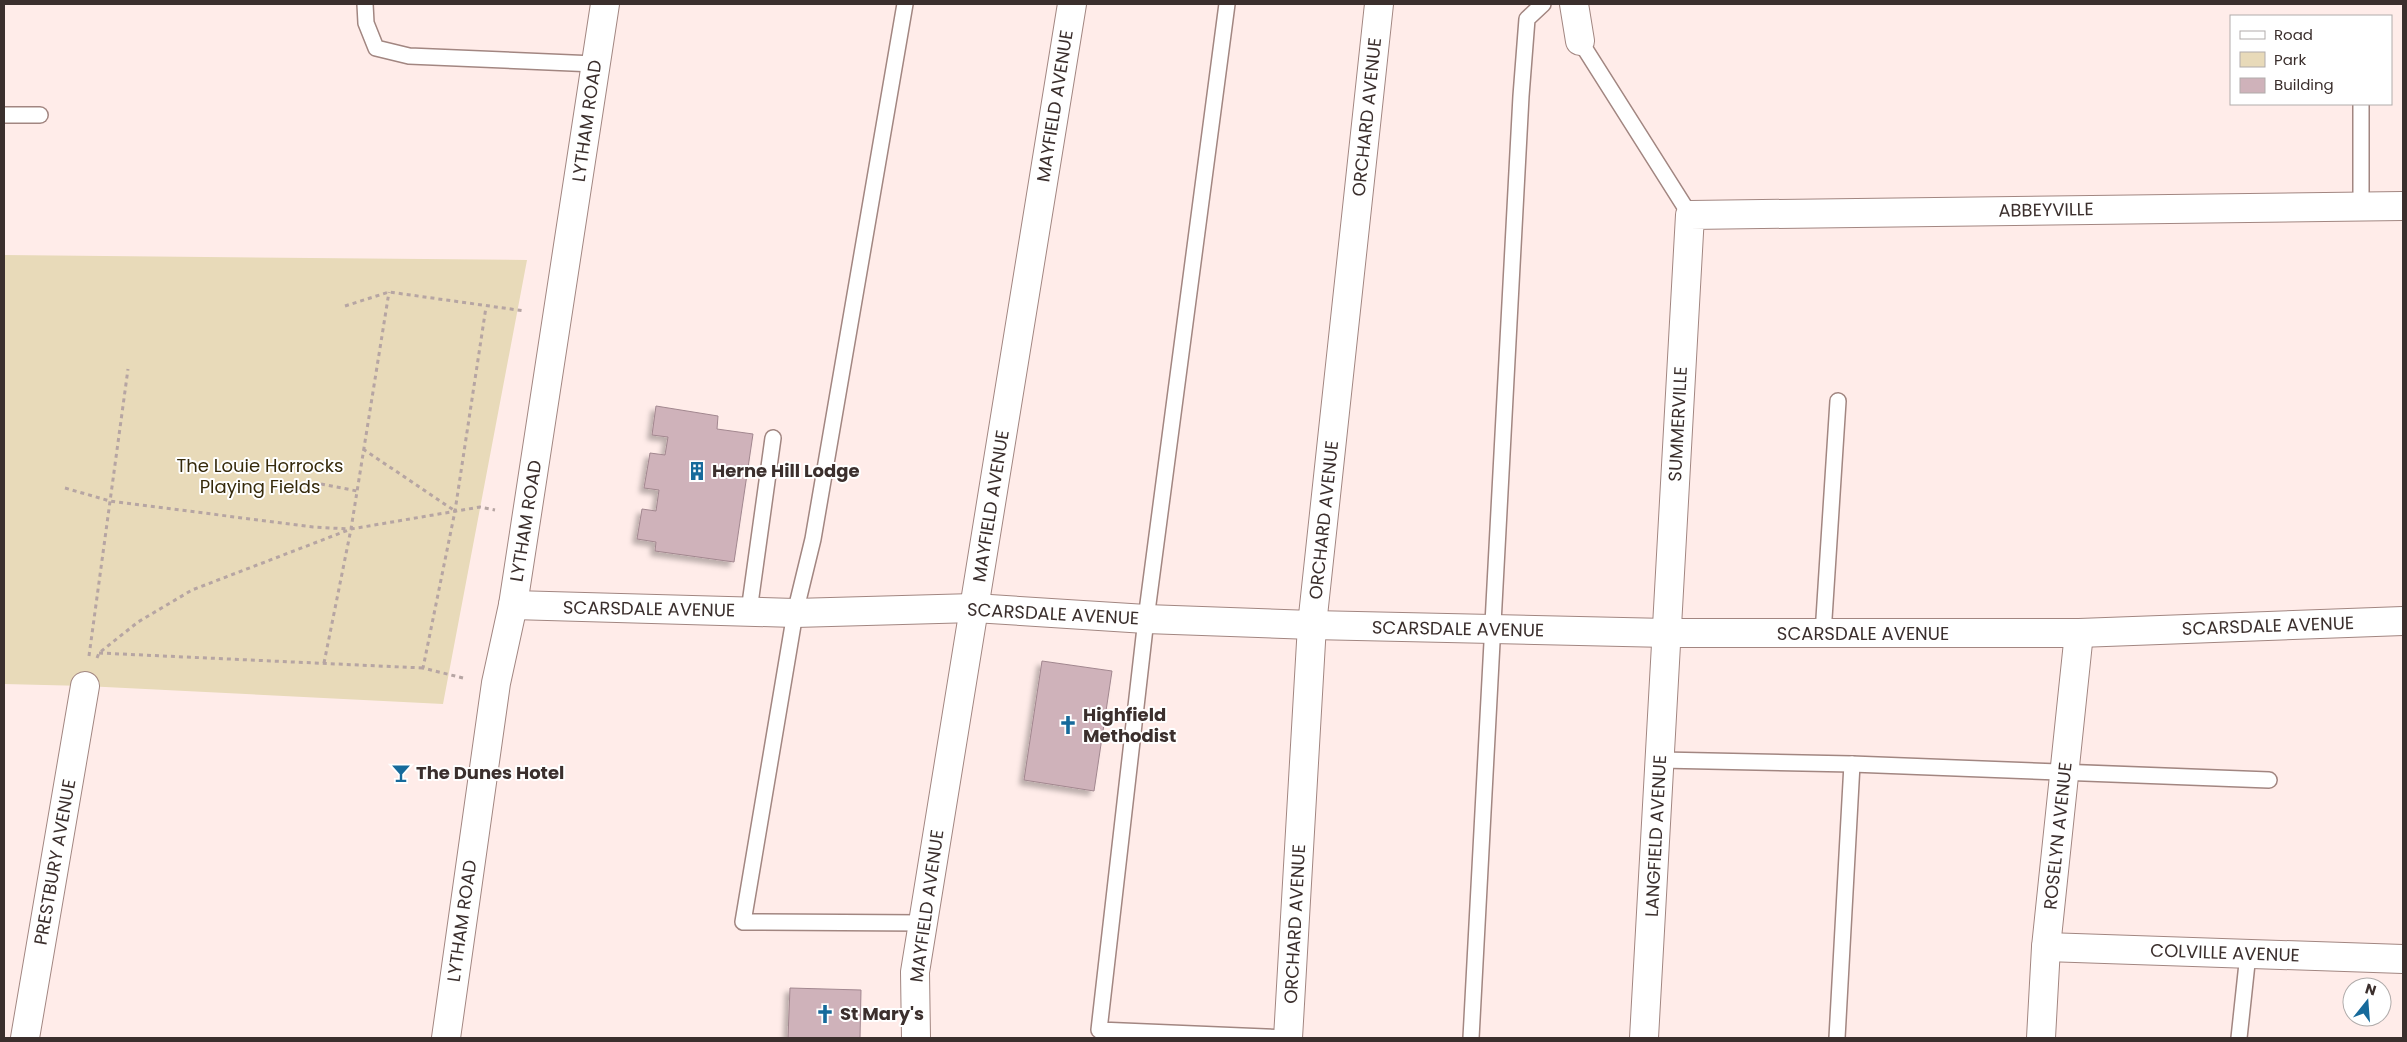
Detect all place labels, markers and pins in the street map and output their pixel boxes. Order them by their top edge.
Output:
place label: Herne Hill Lodge [712,458,859,483]
building icon: Herne Hill Lodge [686,460,708,482]
place label: Highfield Methodist [1083,702,1176,748]
church icon: Highfield Methodist [1057,714,1079,736]
place label: The Dunes Hotel [416,760,564,785]
bar icon: The Dunes Hotel [390,762,412,784]
place label: St Mary's [840,1001,924,1026]
church icon: St Mary's [814,1003,836,1025]

